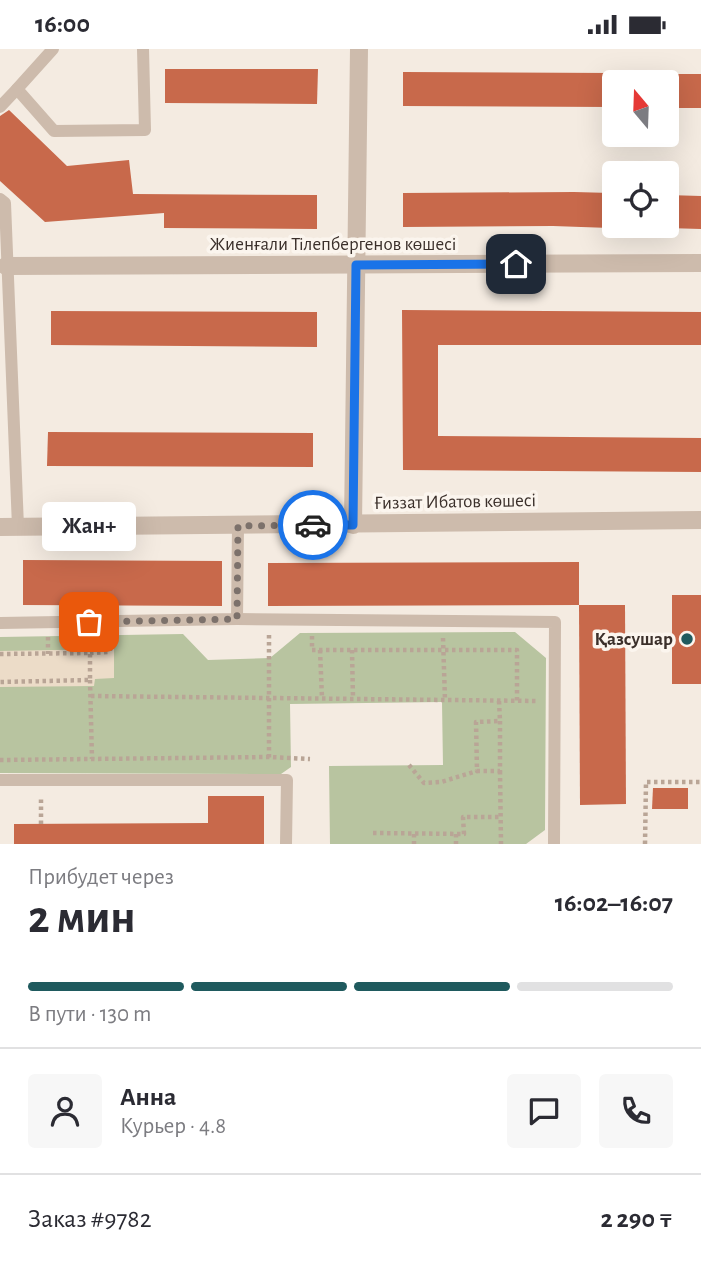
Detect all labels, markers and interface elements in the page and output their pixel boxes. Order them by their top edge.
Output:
text: 16:00 [35,11,90,37]
north arrow [602,70,679,147]
map controls [602,70,679,238]
button: locate [602,161,679,238]
pin [486,234,546,294]
street label: Жиенғали Тілепбергенов көшесі [210,235,456,254]
icon: home [497,245,535,283]
courier [278,490,348,560]
street label: Ғиззат Ибатов көшесі [374,491,536,513]
callout: Жан+ [42,503,136,552]
icon: car [294,506,332,544]
text: Жан+ [62,515,116,538]
pin [59,592,119,652]
icon: bag [70,603,108,641]
place label: Қазсушар [594,630,673,649]
marker: Қазсушар [679,631,695,647]
text: Прибудет через [28,866,174,889]
text: 16:02–16:07 [555,890,673,916]
text: 2 мин [28,895,136,941]
text: В пути · 130 m [28,1003,151,1026]
button: person [28,1074,102,1148]
button: chat [507,1074,581,1148]
button: phone [599,1074,673,1148]
text: Анна [120,1084,176,1110]
text: Курьер · 4.8 [120,1115,226,1138]
text: Заказ #9782 [28,1206,152,1232]
text: 2 290 ₸ [600,1206,673,1232]

